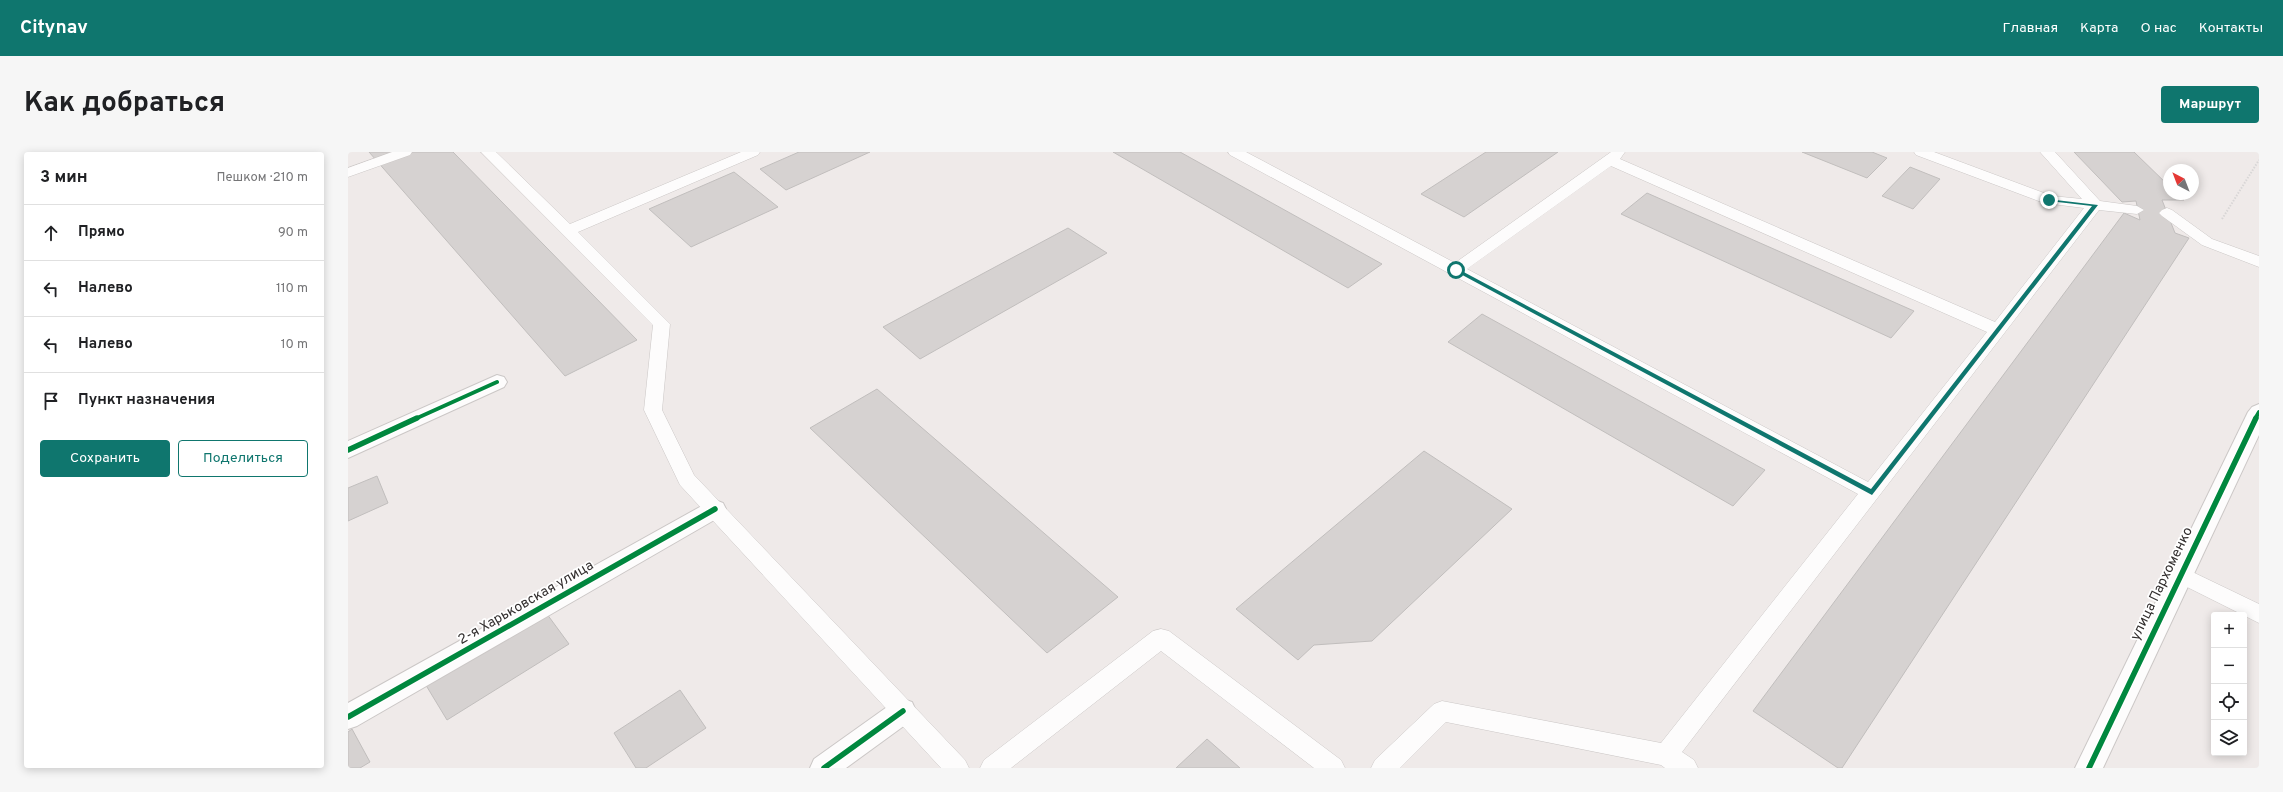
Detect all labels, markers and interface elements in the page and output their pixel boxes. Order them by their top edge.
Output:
text: Citynav [20,16,88,40]
text: Главная [2003,20,2058,37]
text: Карта [2080,20,2118,37]
text: О нас [2140,20,2177,37]
text: Контакты [2199,20,2263,37]
text: Как добраться [24,86,225,122]
button: Маршрут [2161,86,2259,123]
north arrow [2163,164,2199,200]
text: 3 мин [40,167,88,189]
text: Пешком · 210 m [217,170,308,186]
route end [2040,191,2058,209]
icon: ahead [40,222,62,244]
text: Прямо [78,223,125,242]
text: 90 m [278,225,308,241]
route start [1447,261,1465,279]
icon: left [40,278,62,300]
text: Налево [78,279,133,298]
text: 110 m [276,281,308,297]
icon: left [40,334,62,356]
text: Налево [78,335,133,354]
text: 10 m [281,337,308,353]
icon: arrive [40,390,62,412]
text: Пункт назначения [78,391,215,410]
button: Сохранить [40,440,170,477]
button: Поделиться [178,440,308,477]
street label: улица Пархоменко [2127,524,2197,644]
street label: 2-я Харьковская улица [455,557,597,649]
map controls [2211,612,2247,756]
button: + [2211,612,2247,648]
button: − [2211,648,2247,684]
button: locate [2211,684,2247,720]
button: layers [2211,720,2247,756]

